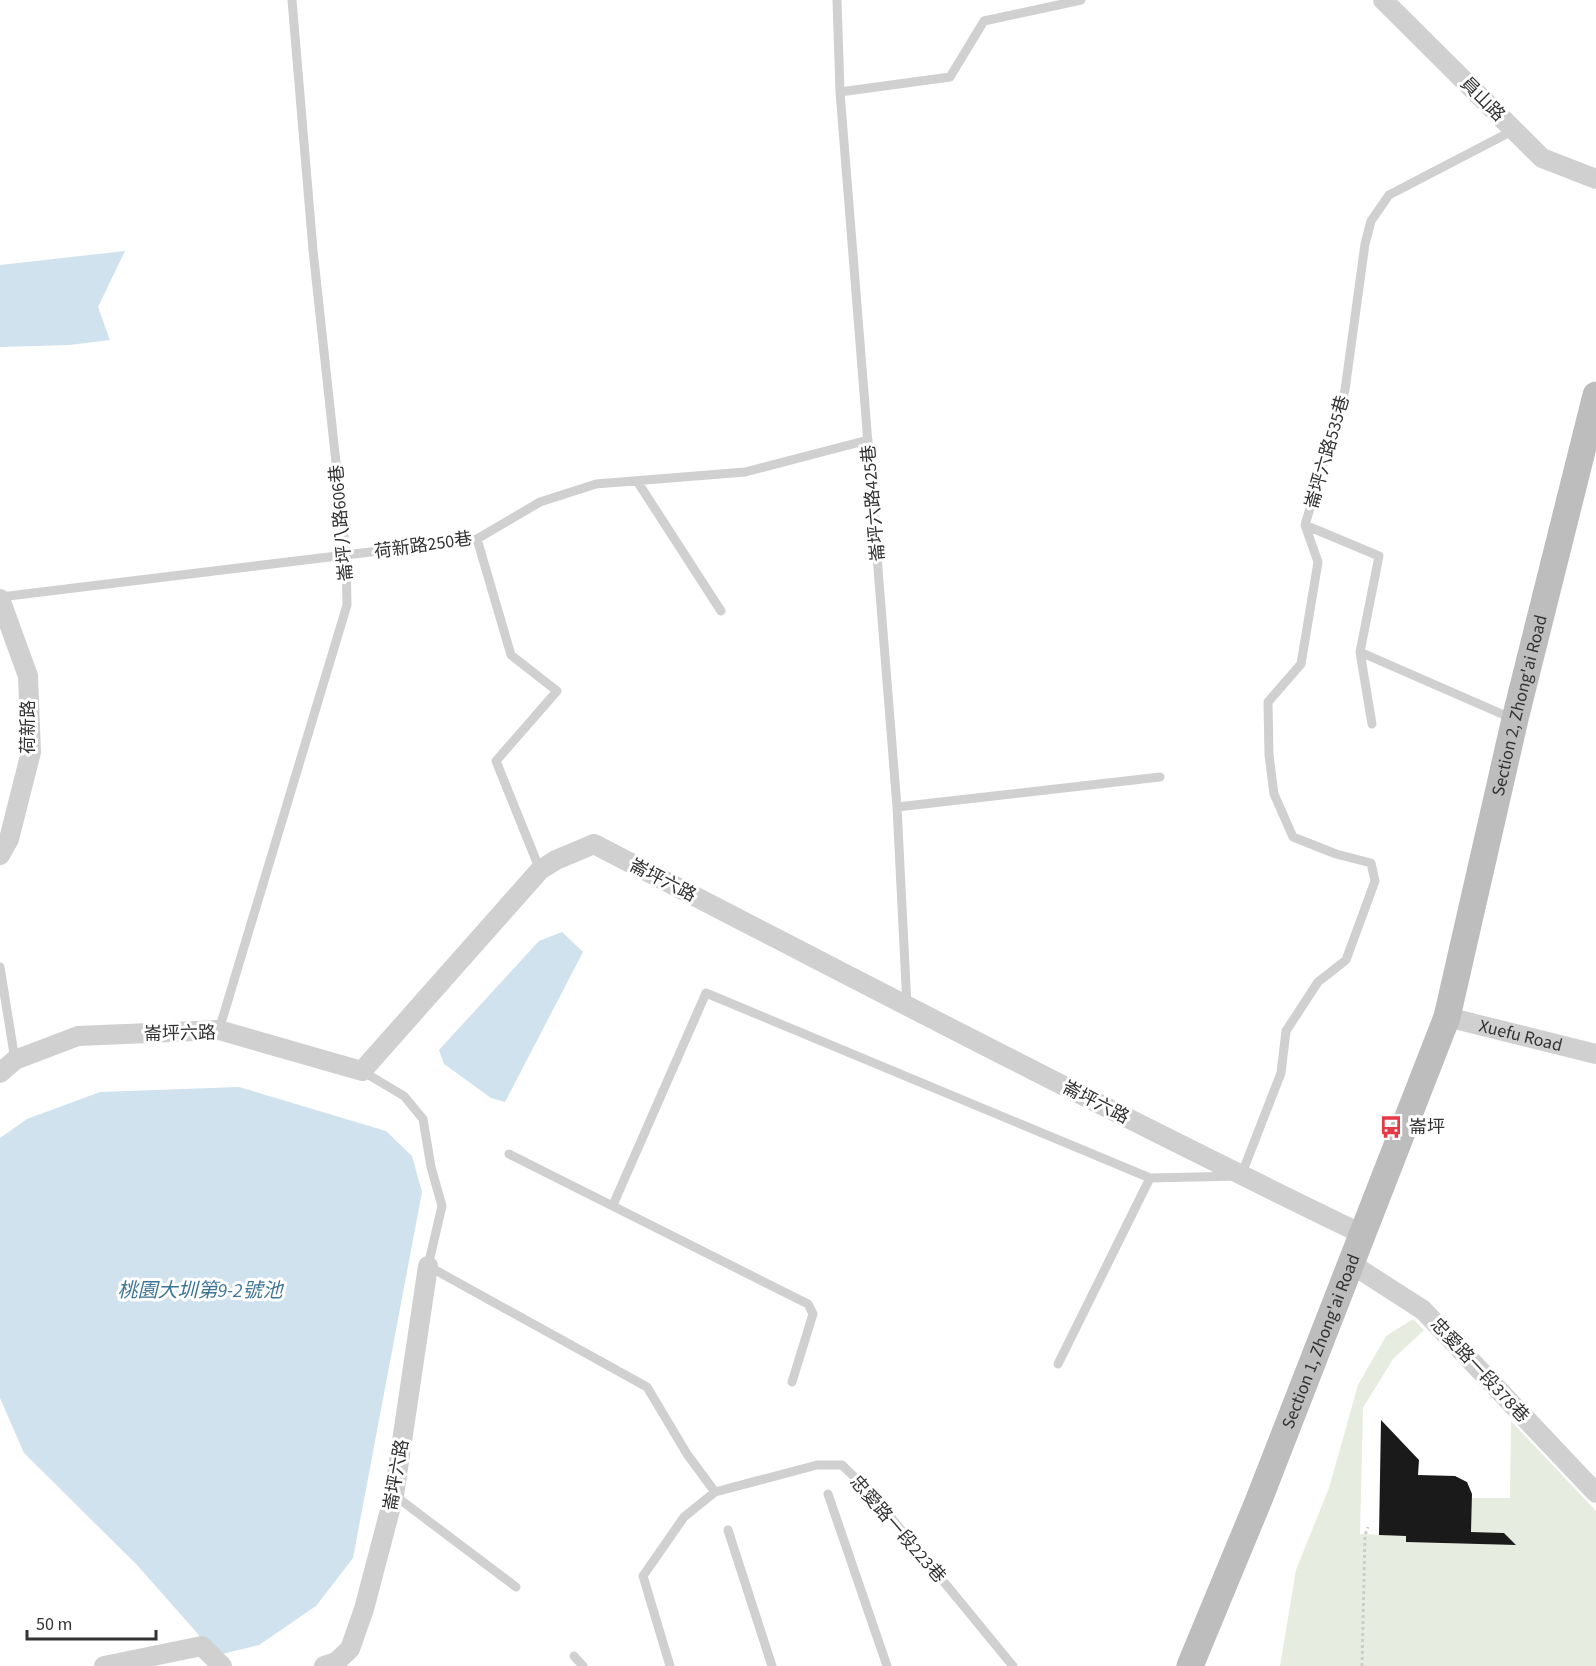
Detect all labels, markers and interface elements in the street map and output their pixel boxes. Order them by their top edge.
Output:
street label: 員山路 [1455,71,1511,127]
street label: 崙坪六路535巷 [1299,393,1356,512]
street label: 崙坪六路425巷 [856,444,891,562]
street label: 崙坪八路606巷 [324,464,359,582]
street label: 荷新路250巷 [372,526,474,565]
street label: Section 2, Zhong'ai Road [1486,612,1554,799]
street label: 荷新路 [16,700,41,754]
street label: 崙坪六路 [625,853,701,908]
street label: Xuefu Road [1476,1013,1565,1058]
street label: 崙坪六路 [144,1020,216,1047]
street label: 崙坪六路 [1058,1075,1134,1130]
bus stop icon: 崙坪 [1378,1114,1404,1140]
place label: 崙坪 [1409,1115,1445,1140]
street label: Section 1, Zhong'ai Road [1276,1250,1366,1433]
water label: 桃園大圳第9-2號池 [117,1277,285,1305]
street label: 忠愛路一段378巷 [1425,1313,1535,1428]
street label: 崙坪六路 [378,1437,415,1513]
street label: 忠愛路一段223巷 [844,1470,951,1588]
scale bar [27,1603,156,1641]
text: 50 m [36,1612,72,1637]

